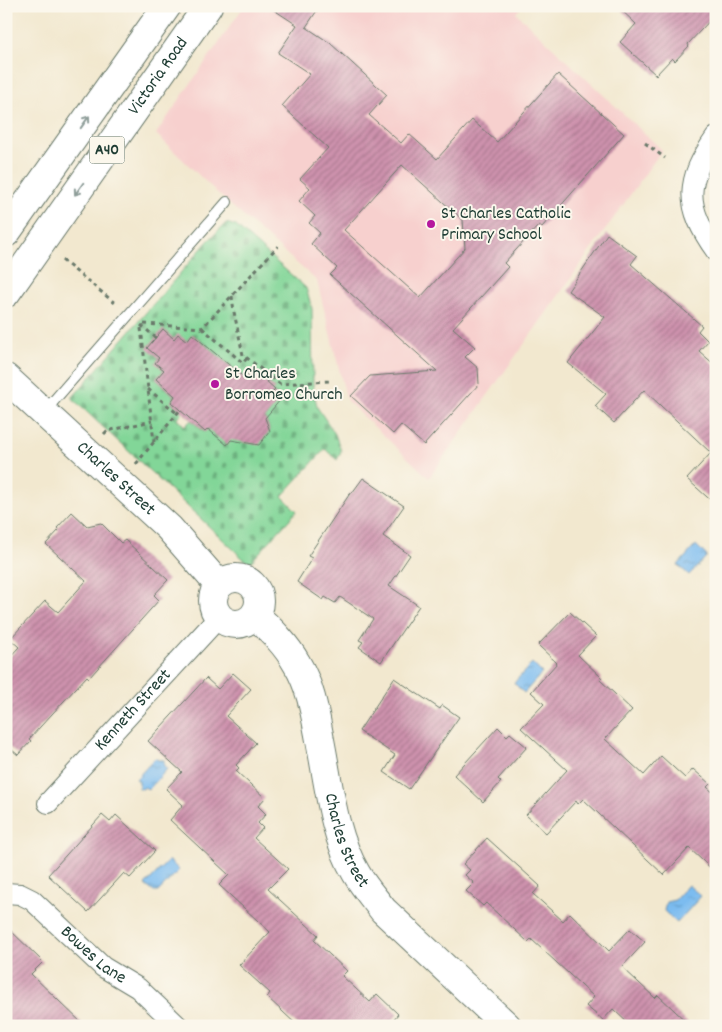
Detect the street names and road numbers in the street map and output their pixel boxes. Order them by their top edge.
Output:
street label: Victoria Road [122,32,195,120]
road number: A40 [90,136,124,164]
street label: Charles Street [70,436,161,522]
street label: Kenneth Street [89,663,178,757]
street label: Charles Street [317,791,375,894]
street label: Bowes Lane [54,920,131,991]

